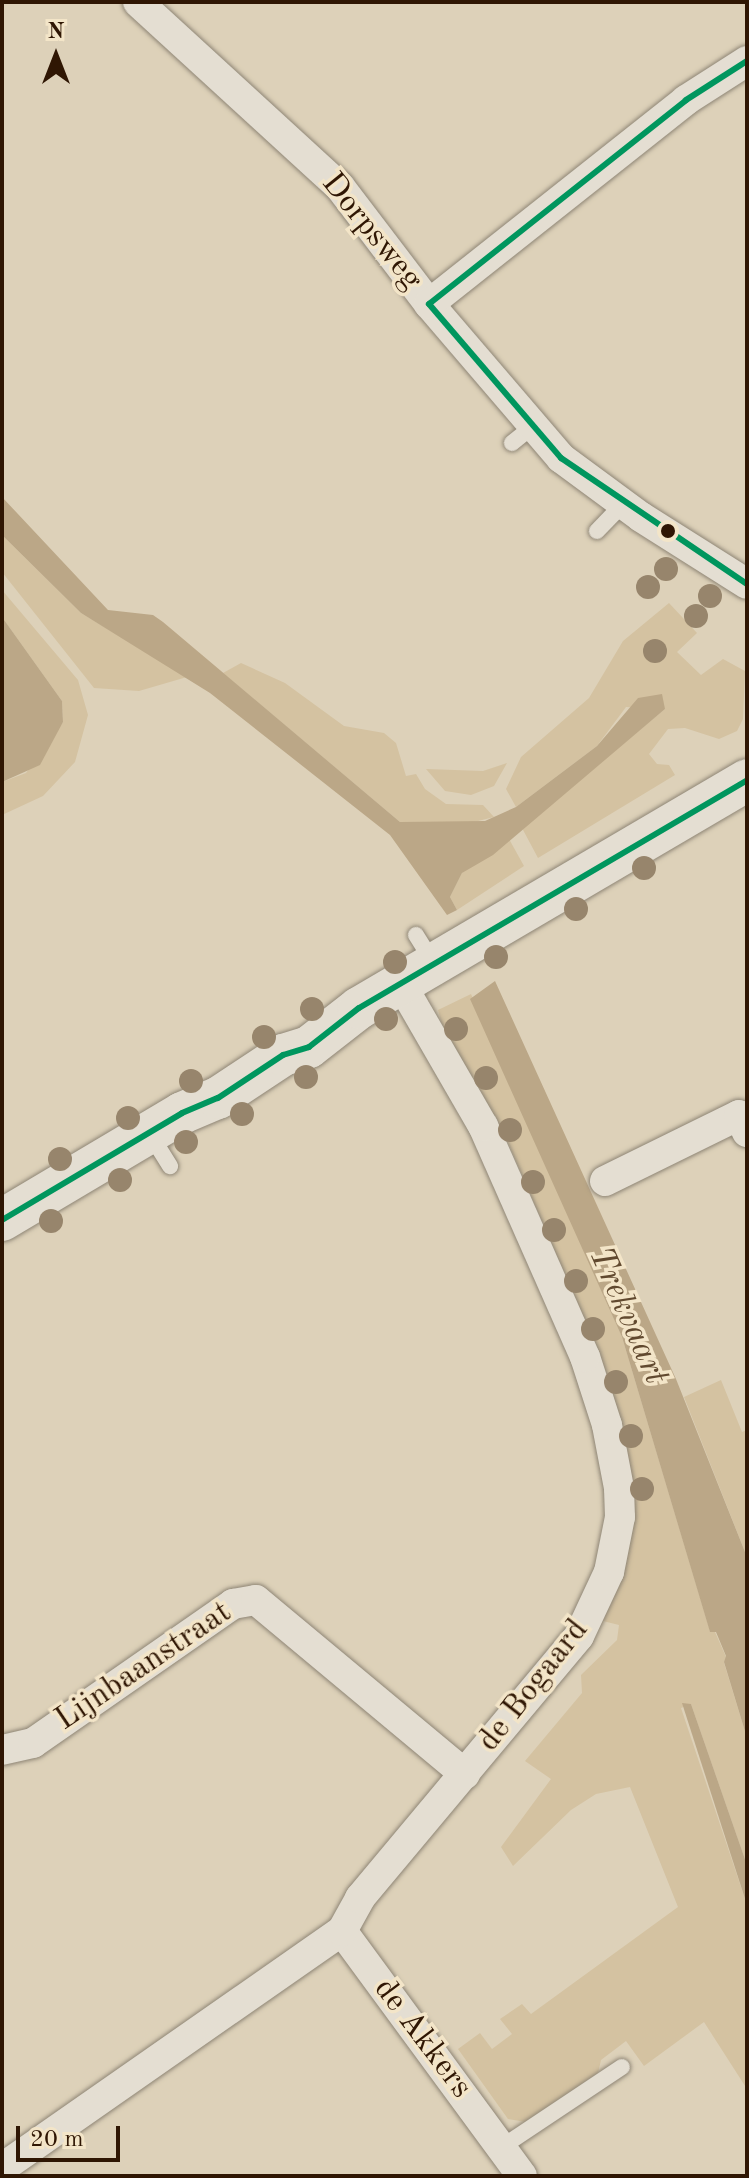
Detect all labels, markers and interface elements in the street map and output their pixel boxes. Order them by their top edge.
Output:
north arrow [16,16,96,96]
text: N [48,21,64,43]
street label: Dorpsweg [312,166,430,298]
unlabelled marker [660,523,676,539]
water label: Trekvaart [579,1241,675,1391]
street label: Lijnbaanstraat [49,1594,239,1740]
street label: de Bogaard [471,1612,597,1760]
street label: de Akkers [365,1972,479,2106]
scale bar [20,2110,124,2160]
text: 20 m [30,2128,84,2152]

